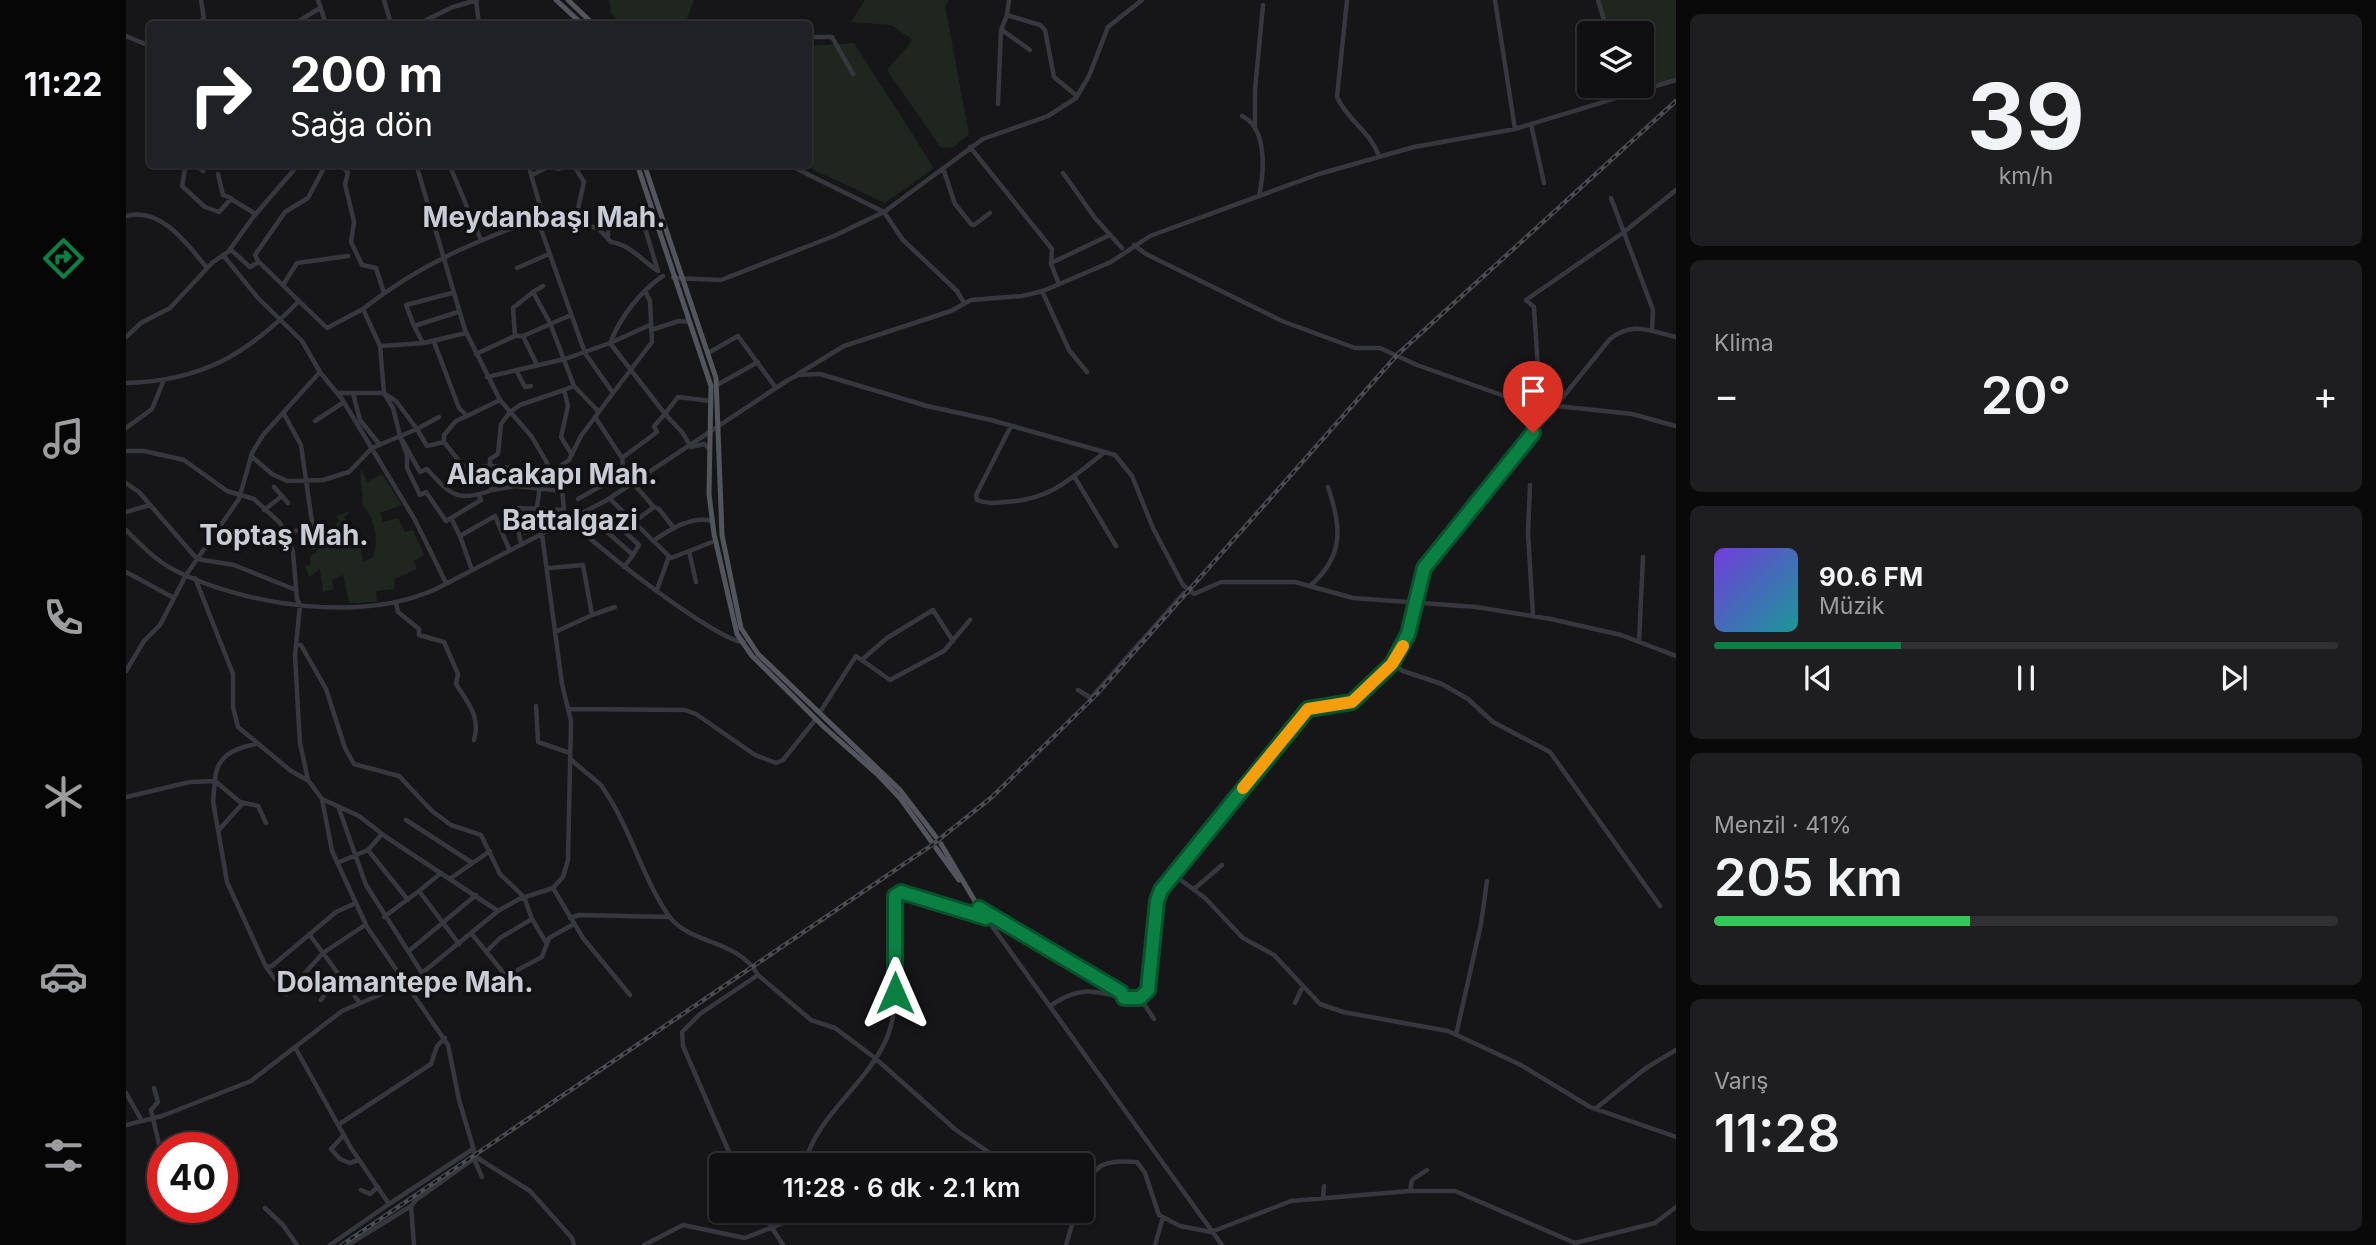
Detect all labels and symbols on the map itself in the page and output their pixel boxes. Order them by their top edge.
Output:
district label: Meydanbaşı Mah. [422,200,666,234]
pin [1503,361,1563,433]
district label: Alacakapı Mah. [446,457,658,491]
district label: Battalgazi [502,503,638,537]
district label: Toptaş Mah. [199,518,369,552]
position arrow [858,956,932,1030]
district label: Dolamantepe Mah. [276,965,534,999]
speed limit sign: 40 [147,1132,238,1223]

